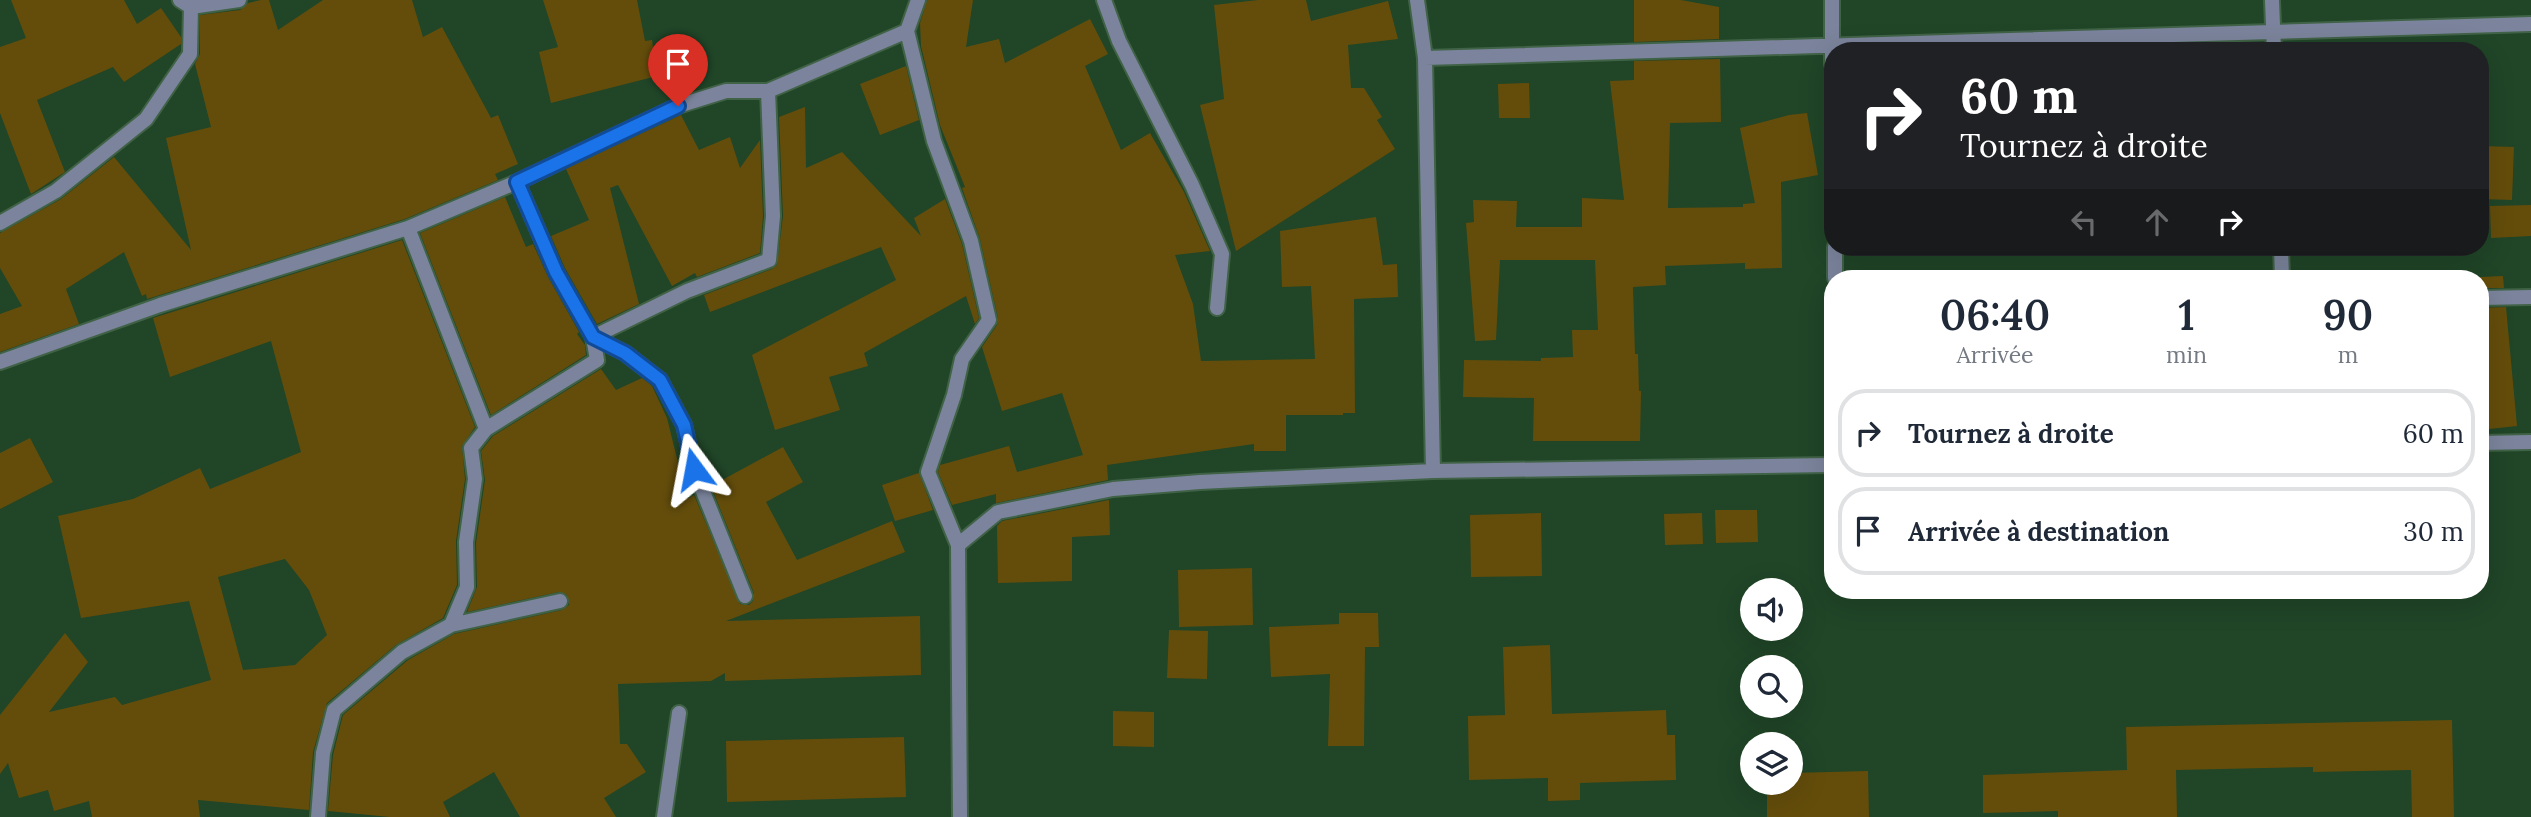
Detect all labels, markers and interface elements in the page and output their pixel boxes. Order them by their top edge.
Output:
pin [648,34,708,106]
icon: arrive [659,45,697,83]
text: 60 m [1960,64,2077,126]
icon: right [1845,70,1936,161]
text: Tournez à droite [1960,125,2208,166]
icon: left [2065,203,2103,241]
icon: ahead [2138,203,2176,241]
icon: right [2211,203,2249,241]
text: 06:40 [1940,288,2050,342]
text: 1 [2178,288,2195,342]
text: 90 [2323,288,2373,342]
text: Arrivée [1956,340,2034,369]
text: min [2166,340,2207,369]
text: m [2338,340,2358,369]
icon: right [1849,414,1887,452]
text: Tournez à droite [1908,417,2114,450]
text: 60 m [2403,417,2464,450]
position arrow [657,432,731,506]
icon: arrive [1849,512,1887,550]
text: Arrivée à destination [1908,515,2169,548]
text: 30 m [2403,515,2464,548]
map controls [1740,578,1803,795]
button: sound [1740,578,1803,641]
button: search [1740,655,1803,718]
button: layers [1740,732,1803,795]

